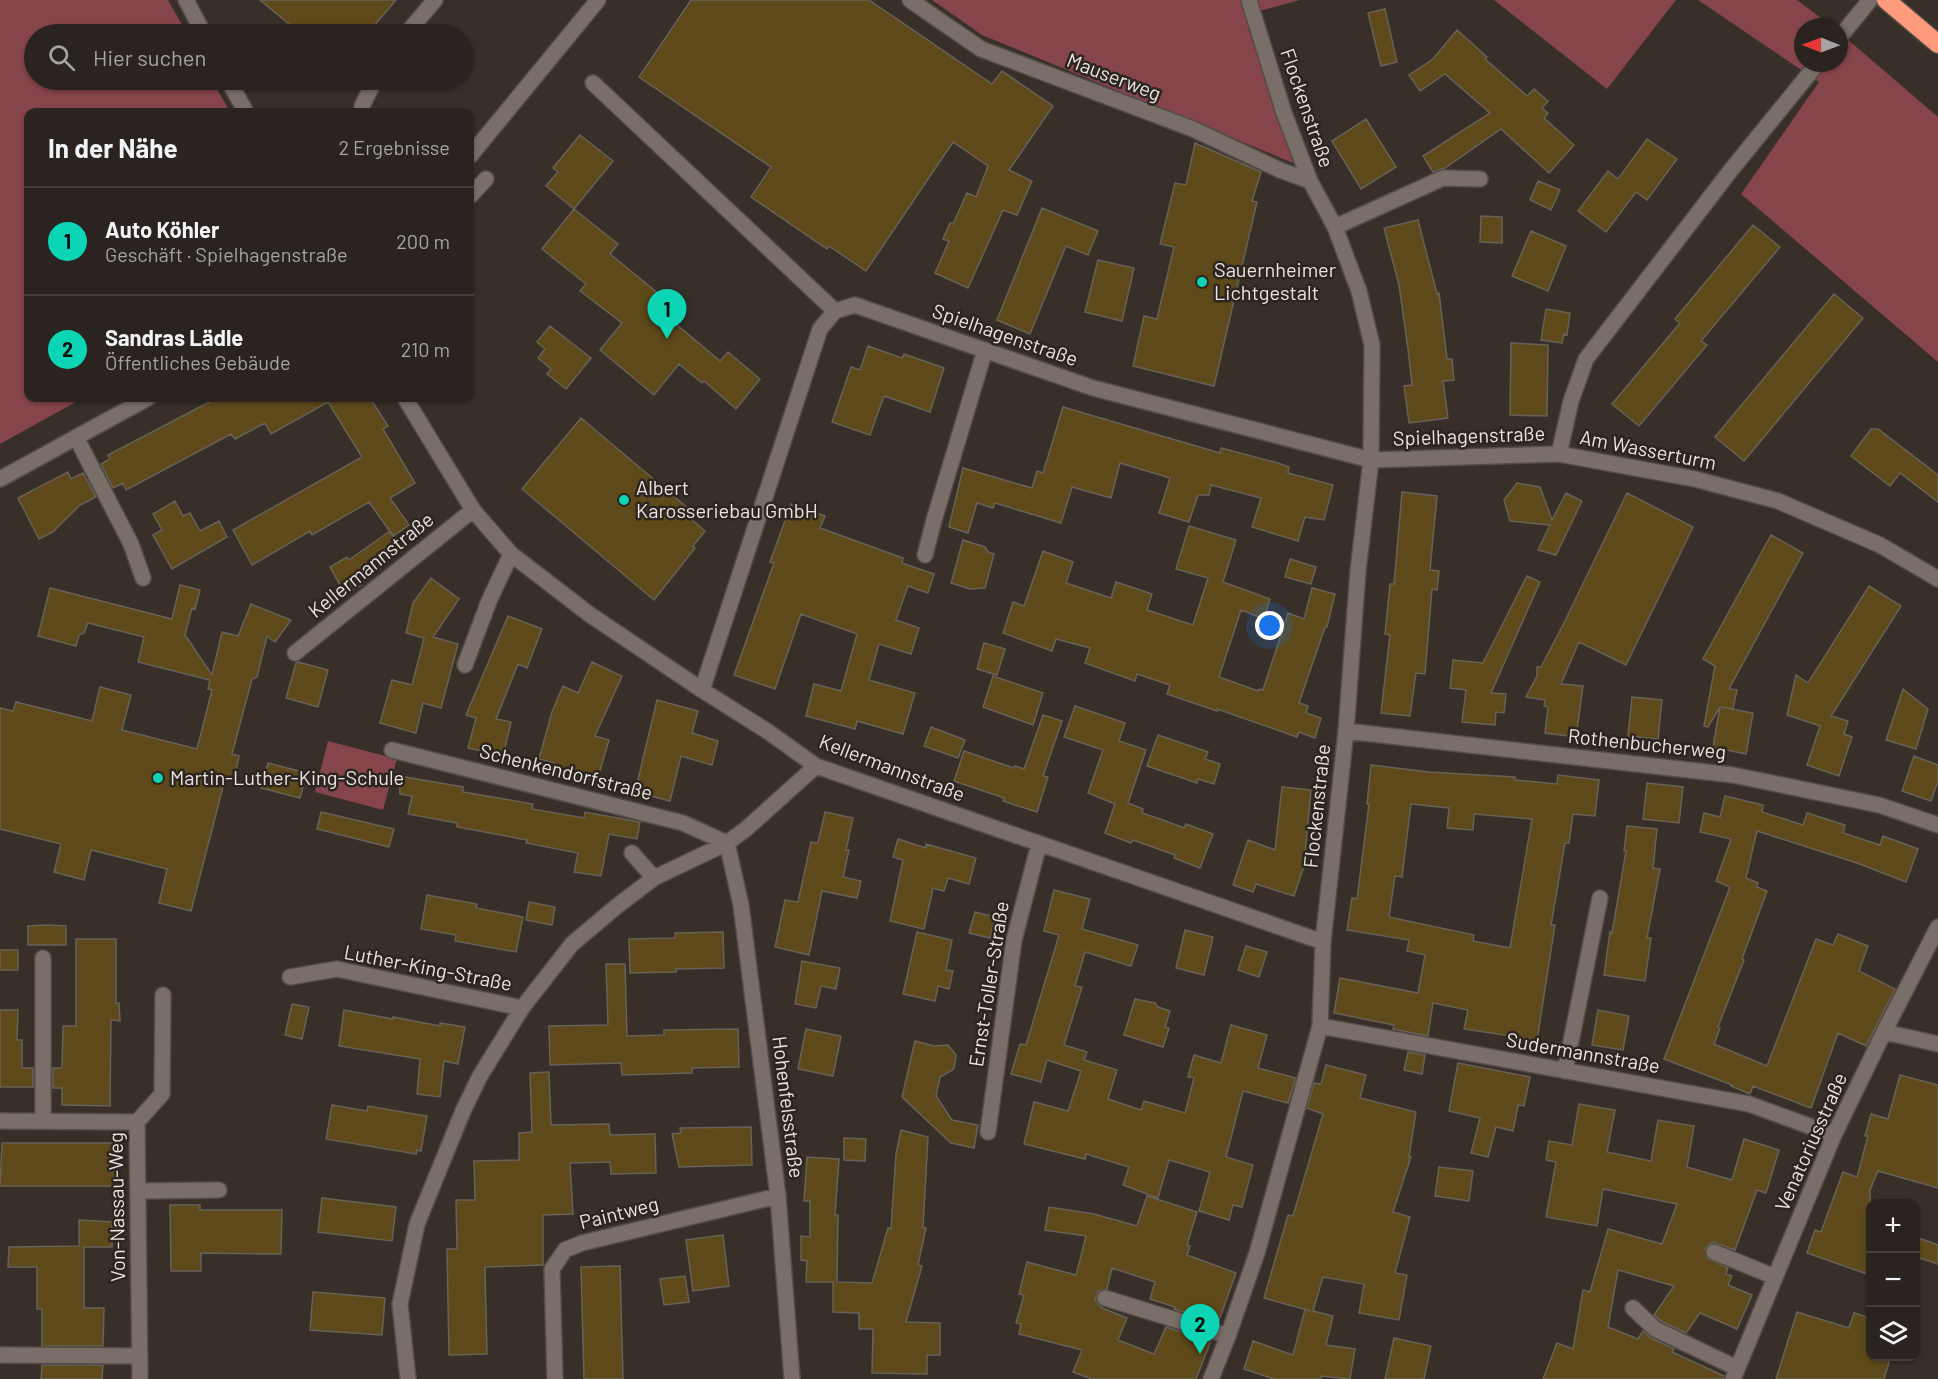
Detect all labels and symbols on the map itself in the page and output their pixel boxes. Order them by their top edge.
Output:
north arrow [1794,18,1848,72]
street label: Flockenstraße [1276,45,1340,170]
street label: Mauserweg [1064,47,1165,105]
place label: Sauernheimer Lichtgestalt [1214,257,1336,304]
marker: Sauernheimer Lichtgestalt [1195,275,1209,289]
pin: 1 [648,290,686,339]
street label: Spielhagenstraße [929,298,1081,370]
street label: Spielhagenstraße [1392,420,1546,450]
street label: Am Wasserturm [1578,424,1718,474]
place label: Albert Karosseriebau GmbH [636,475,818,522]
marker: Albert Karosseriebau GmbH [617,493,631,507]
street label: Kellermannstraße [303,506,438,622]
your location [1255,611,1284,640]
street label: Rothenbucherweg [1567,723,1727,763]
street label: Kellermannstraße [816,728,969,806]
street label: Schenkendorfstraße [477,738,655,804]
street label: Flockenstraße [1298,743,1334,869]
place label: Martin-Luther-King-Schule [170,765,404,789]
marker: Martin-Luther-King-Schule [151,771,165,785]
street label: Ernst-Toller-Straße [963,899,1013,1068]
street label: Luther-King-Straße [342,939,514,995]
street label: Sudermannstraße [1504,1027,1662,1077]
street label: Hohenfelsstraße [768,1034,810,1179]
street label: Venatoriusstraße [1769,1069,1851,1214]
street label: Von-Nassau-Weg [103,1132,129,1282]
street label: Paintweg [577,1191,661,1233]
pin: 2 [1180,1304,1220,1354]

